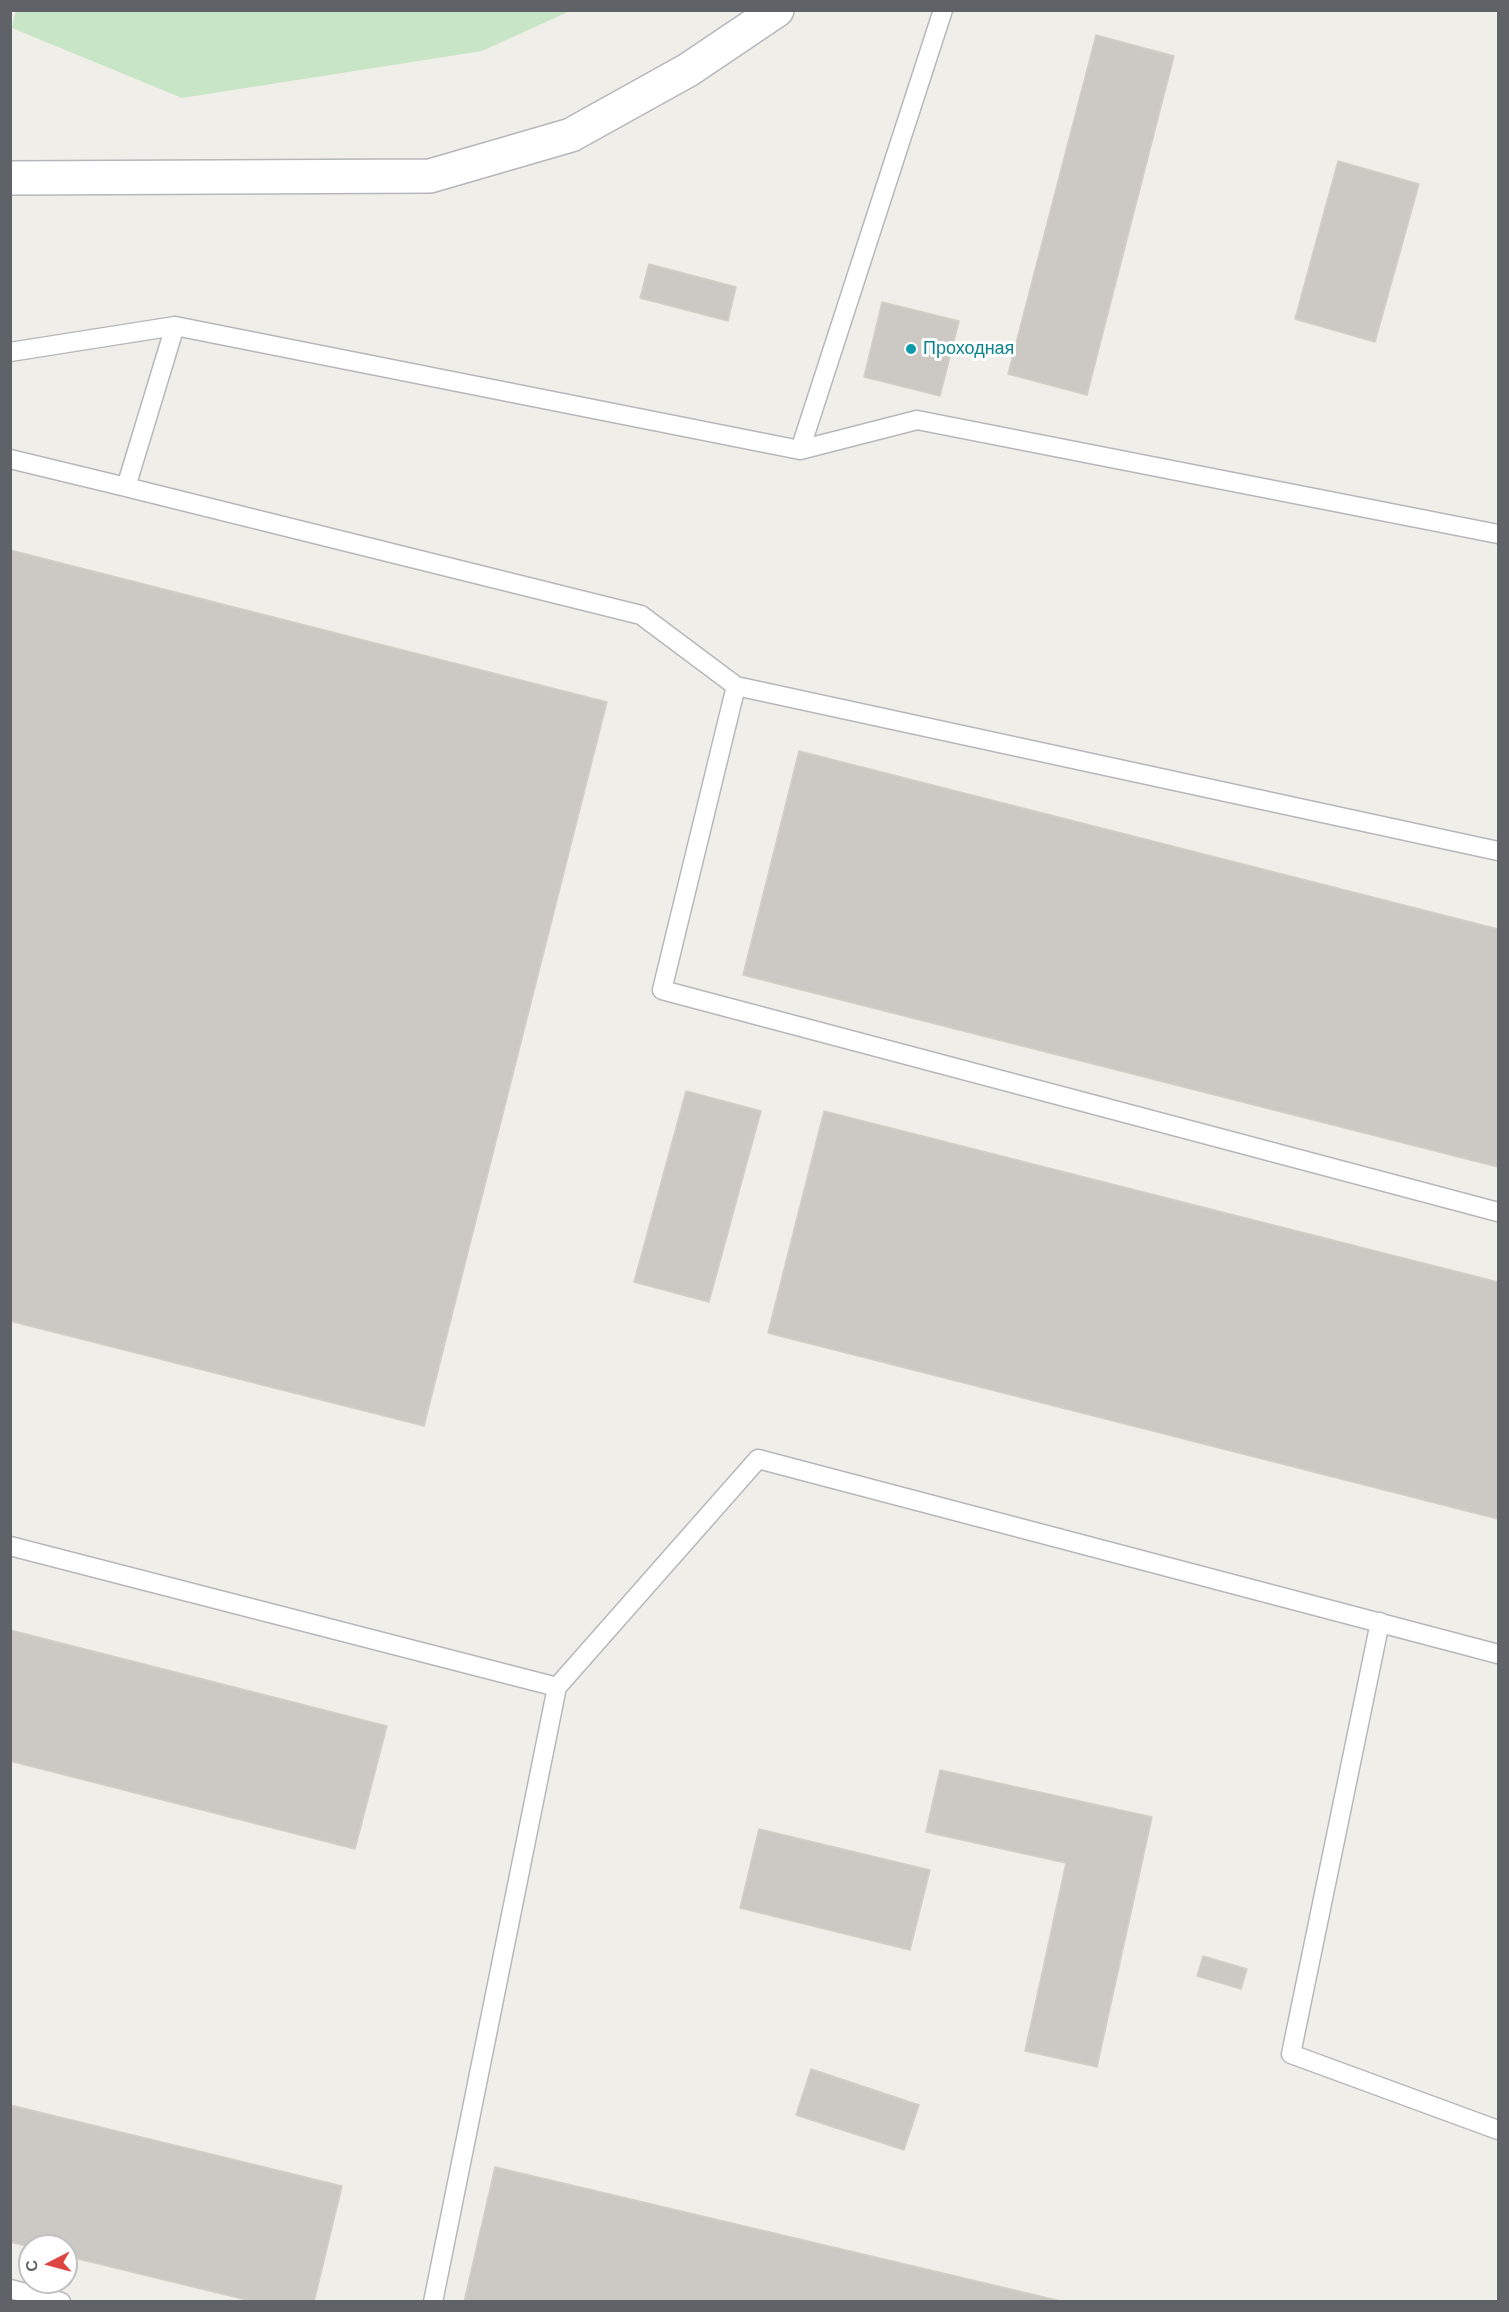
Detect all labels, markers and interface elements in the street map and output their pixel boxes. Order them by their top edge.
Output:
place label: Проходная [923,338,1014,360]
marker: Проходная [904,342,918,356]
north arrow [18,2234,78,2294]
text: С [23,2259,41,2272]

